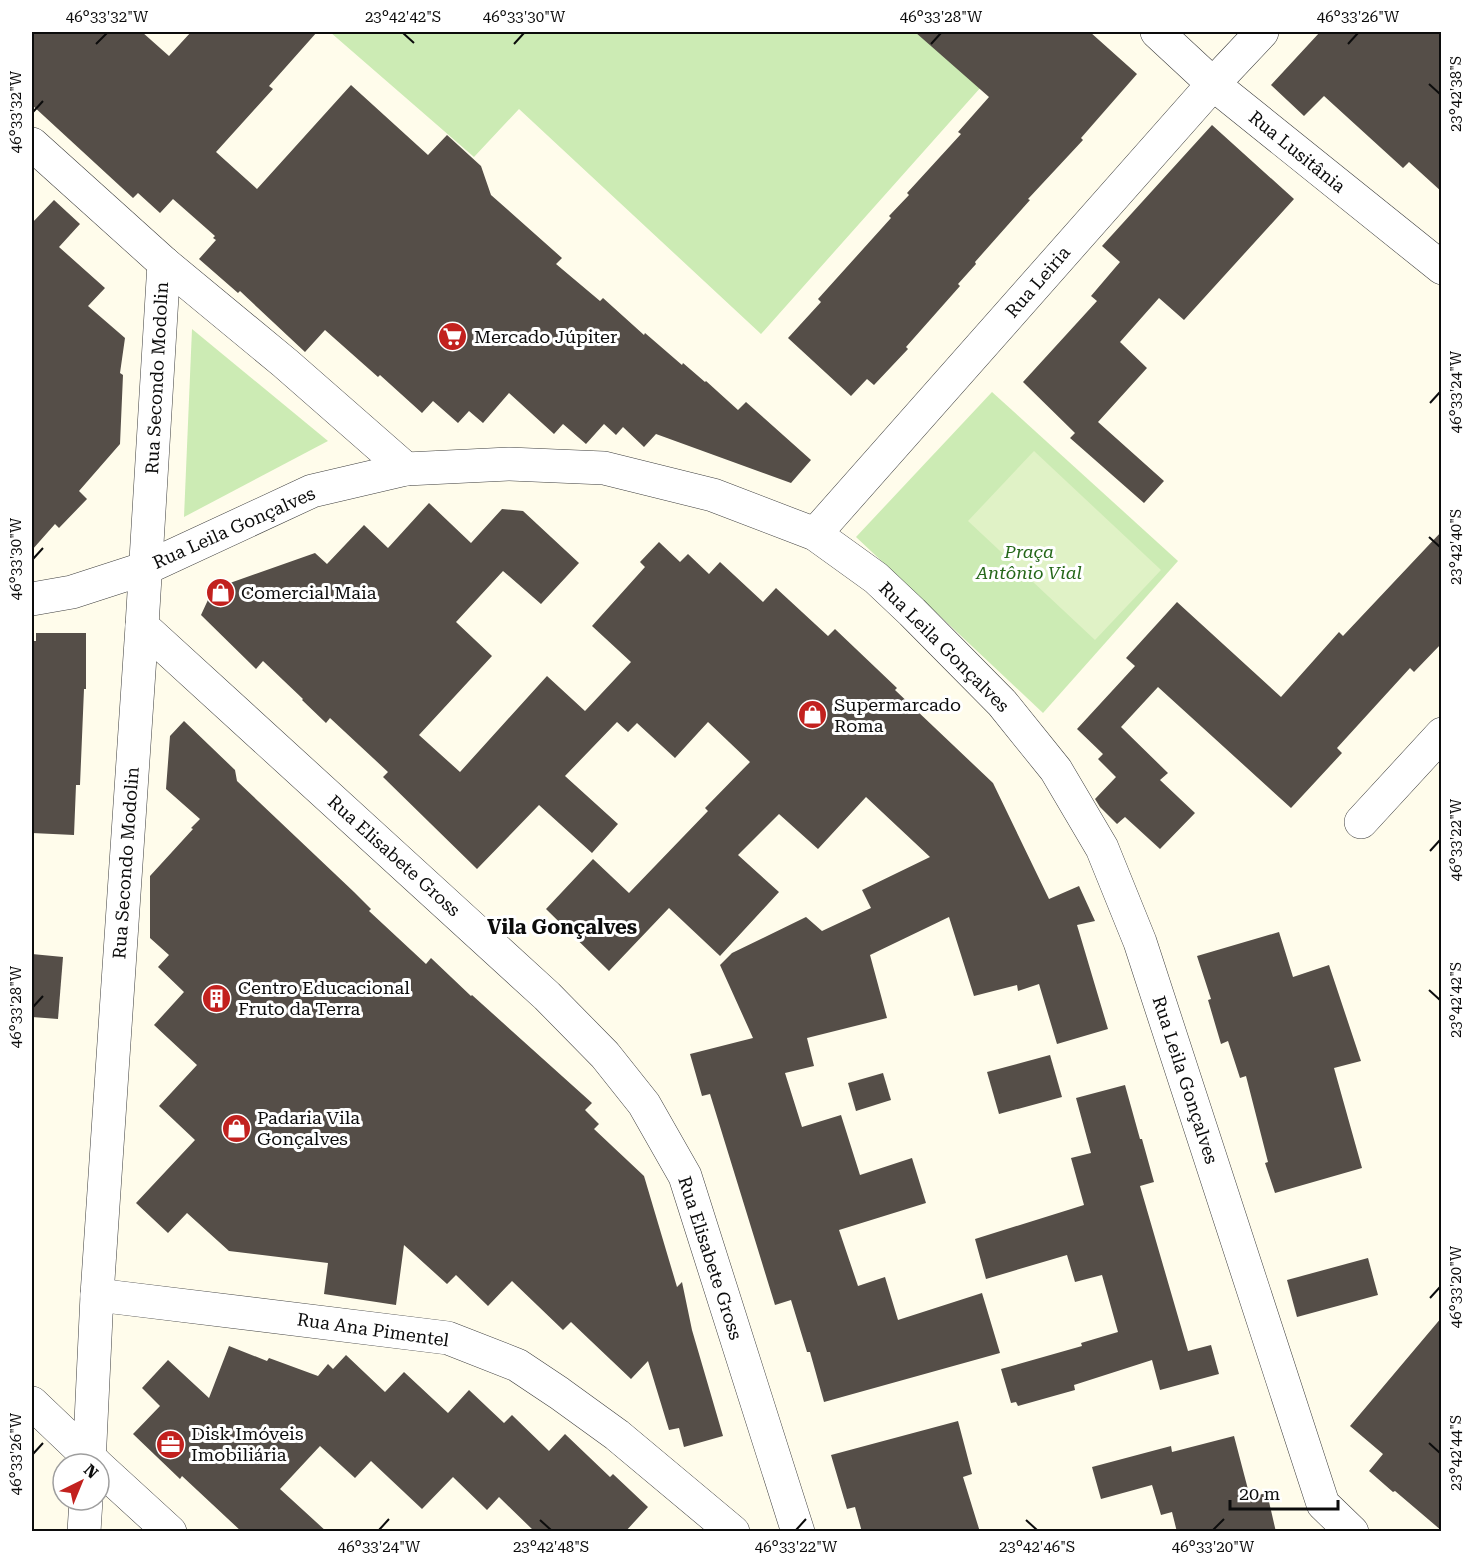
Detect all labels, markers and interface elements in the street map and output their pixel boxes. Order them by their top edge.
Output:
text: 46°33'32"W [66,8,149,26]
text: 23°42'42"S [365,8,441,26]
text: 46°33'30"W [483,8,566,26]
text: 46°33'28"W [900,8,983,26]
text: 46°33'26"W [1317,8,1400,26]
text: 23°42'38"S [1447,56,1465,132]
text: 46°33'32"W [7,70,25,153]
street label: Rua Lusitânia [1245,106,1350,197]
street label: Rua Leiria [1001,242,1074,322]
street label: Rua Secondo Modolin [141,281,172,475]
supermarket icon: Mercado Júpiter [437,321,469,353]
place label: Mercado Júpiter [474,326,617,347]
text: 46°33'24"W [1447,350,1465,433]
street label: Rua Leila Gonçalves [149,482,318,573]
text: 23°42'40"S [1447,509,1465,585]
text: 46°33'30"W [7,517,25,600]
park label: Praça Antônio Vial [975,541,1082,583]
shop icon: Comercial Maia [204,577,236,609]
street label: Rua Leila Gonçalves [875,577,1014,716]
place label: Comercial Maia [241,582,377,603]
place label: Supermarcado Roma [834,694,961,736]
shop icon: Supermarcado Roma [797,699,829,731]
street label: Rua Secondo Modolin [108,766,143,960]
street label: Rua Elisabete Gross [324,791,465,921]
text: 46°33'22"W [1447,798,1465,881]
district label: Vila Gonçalves [487,915,637,939]
text: 23°42'42"S [1447,962,1465,1038]
text: 46°33'28"W [7,965,25,1048]
place label: Centro Educacional Fruto da Terra [238,977,410,1019]
building icon: Centro Educacional Fruto da Terra [201,982,233,1014]
street label: Rua Leila Gonçalves [1148,993,1223,1166]
place label: Padaria Vila Gonçalves [257,1107,360,1149]
shop icon: Padaria Vila Gonçalves [220,1112,252,1144]
street label: Rua Elisabete Gross [674,1173,747,1342]
text: 46°33'20"W [1447,1245,1465,1328]
street label: Rua Ana Pimentel [296,1308,451,1351]
text: 46°33'26"W [7,1412,25,1495]
text: 23°42'44"S [1447,1415,1465,1491]
place label: Disk Imóveis Imobiliária [191,1423,303,1465]
office icon: Disk Imóveis Imobiliária [154,1428,186,1460]
north arrow [51,1452,111,1512]
text: N [80,1460,102,1483]
scale bar [1230,1473,1338,1511]
text: 20 m [1239,1483,1280,1504]
text: 46°33'24"W [338,1538,421,1556]
text: 23°42'48"S [513,1538,589,1556]
text: 46°33'22"W [755,1538,838,1556]
text: 23°42'46"S [999,1538,1075,1556]
text: 46°33'20"W [1172,1538,1255,1556]

